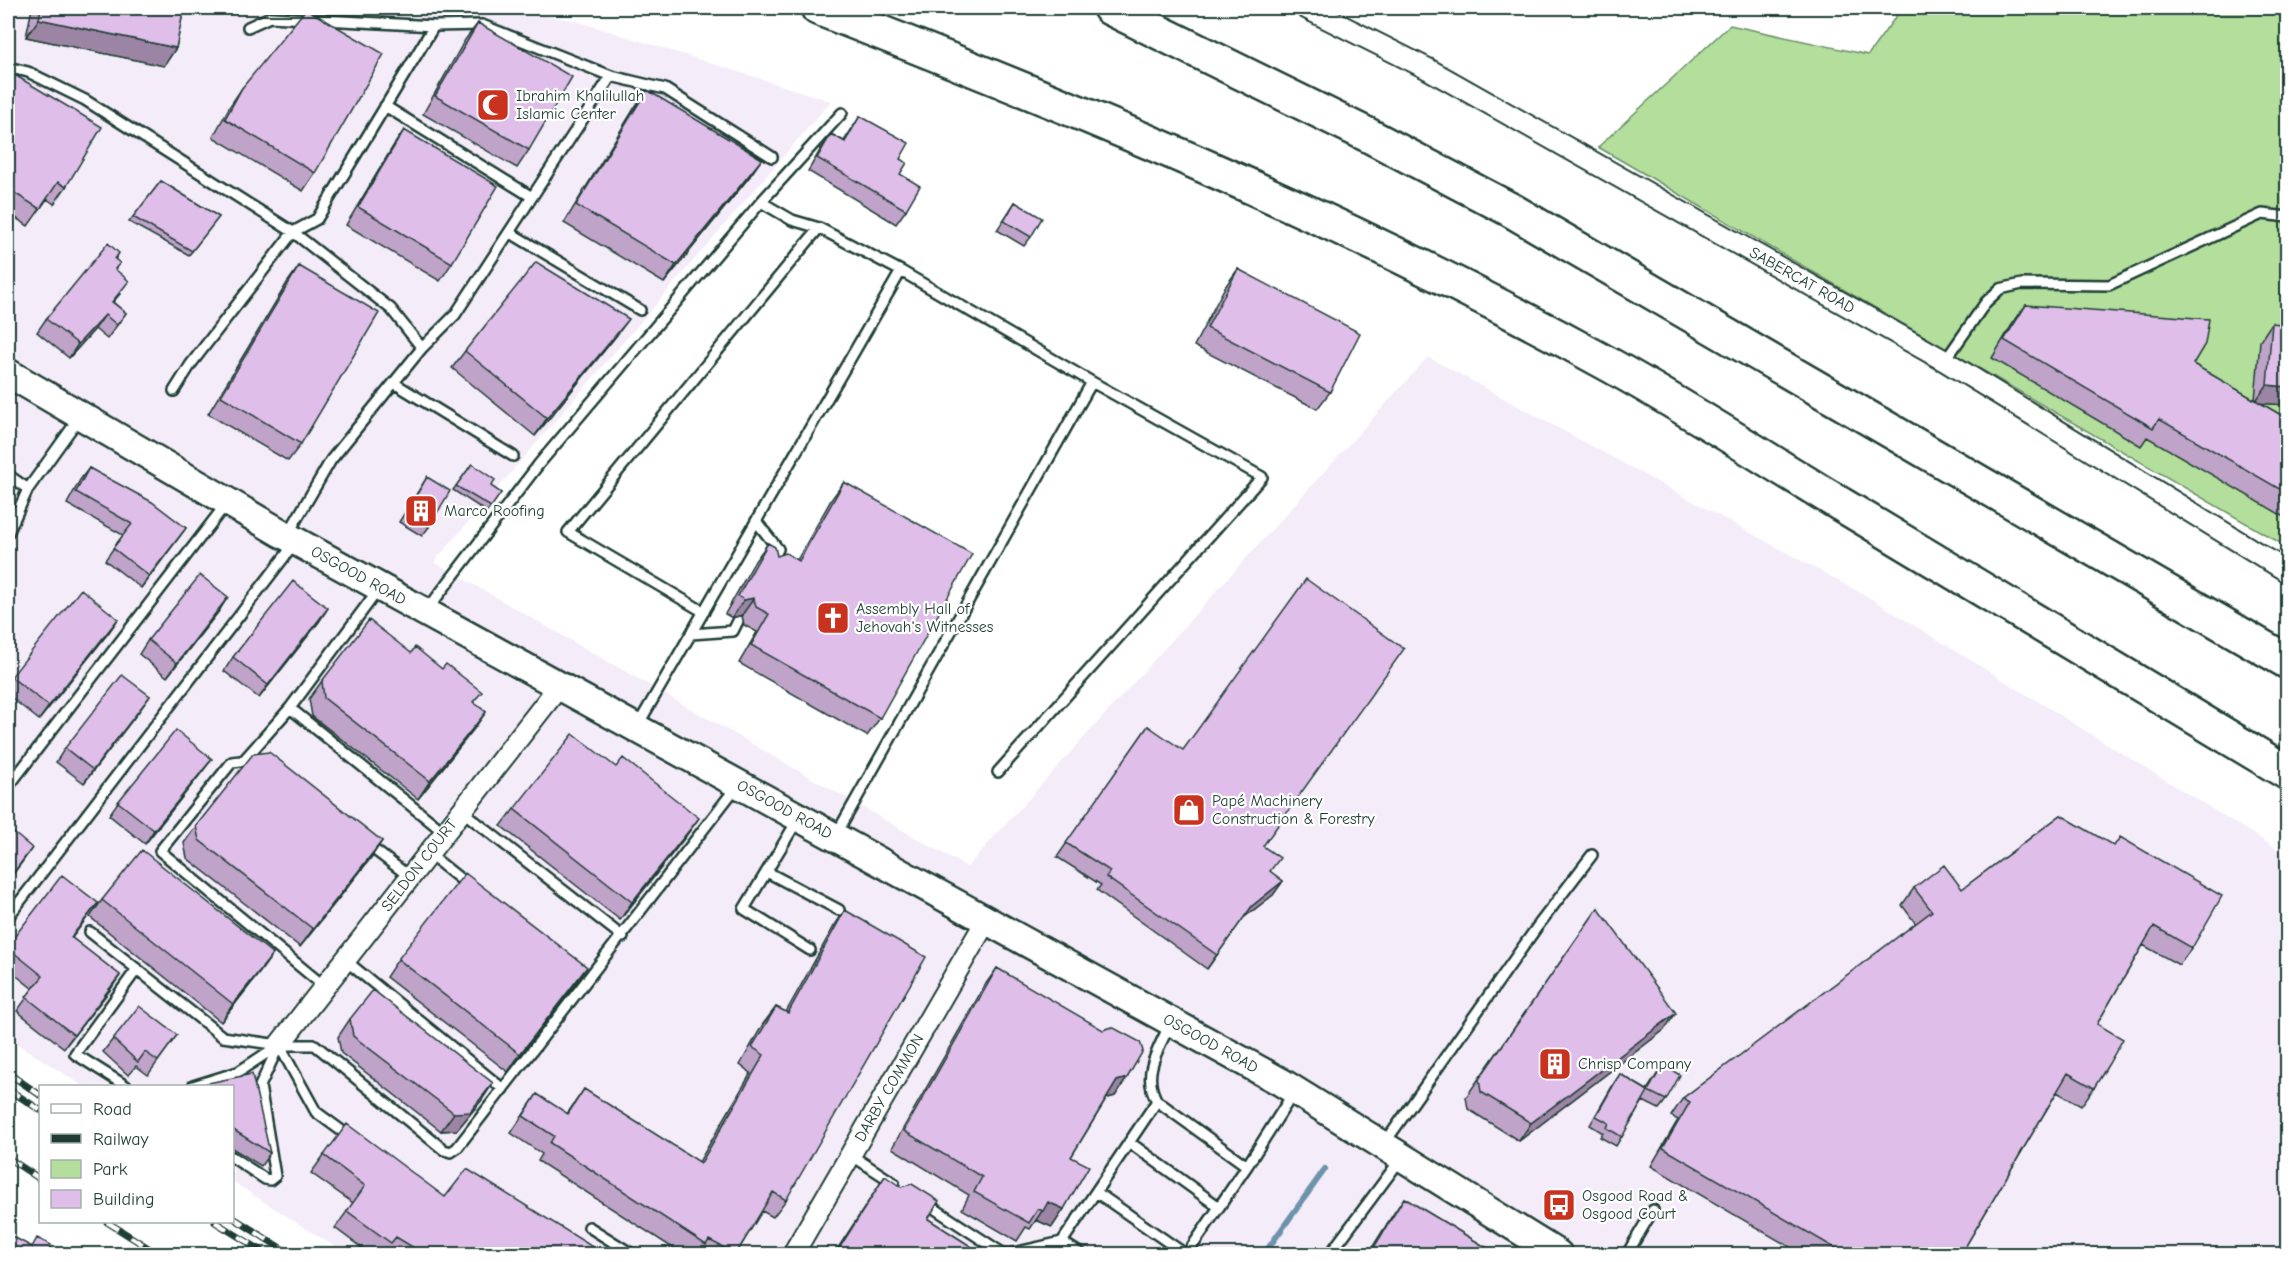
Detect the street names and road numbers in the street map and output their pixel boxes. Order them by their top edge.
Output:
street label: SABERCAT ROAD [1746,243,1858,317]
street label: OSGOOD ROAD [308,542,409,609]
street label: OSGOOD ROAD [734,776,835,843]
street label: SELDON COURT [378,815,461,915]
street label: OSGOOD ROAD [1160,1010,1261,1077]
street label: DARBY COMMON [851,1031,927,1145]

